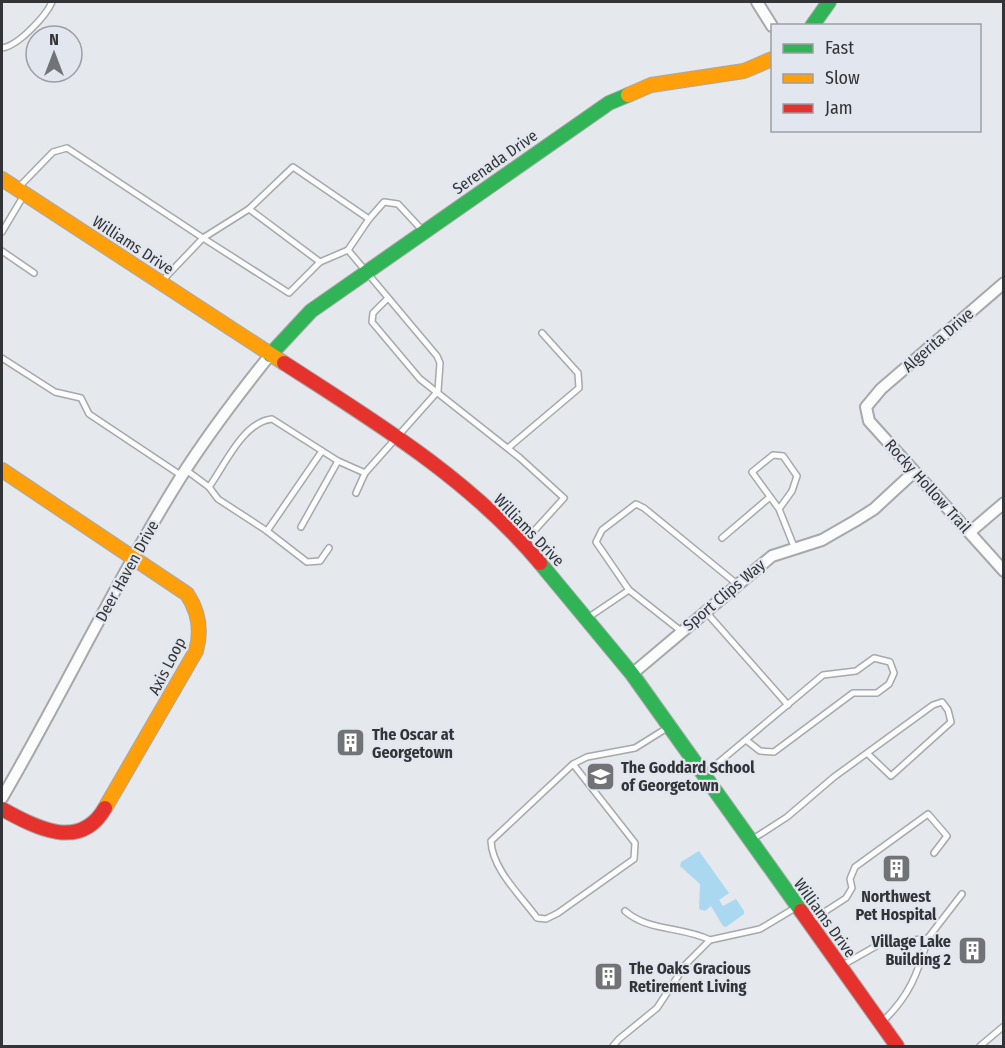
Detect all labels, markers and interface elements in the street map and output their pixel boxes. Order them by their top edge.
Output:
north arrow [24,24,84,84]
legend [771,24,981,132]
text: N [49,30,59,49]
text: Fast [825,37,854,59]
text: Slow [825,67,860,89]
text: Jam [825,97,853,119]
street label: Serenada Drive [449,126,541,198]
street label: Williams Drive [89,212,177,278]
street label: Algerita Drive [899,304,978,376]
street label: Rocky Hollow Trail [881,435,975,537]
street label: Williams Drive [490,490,568,570]
street label: Deer Haven Drive [91,517,163,625]
street label: Sport Clips Way [679,555,769,635]
street label: Axis Loop [144,634,190,698]
place label: The Oscar at Georgetown [372,725,455,762]
building icon: The Oscar at Georgetown [335,727,367,759]
place label: The Goddard School of Georgetown [621,758,755,795]
school or university icon: The Goddard School of Georgetown [584,760,616,792]
building icon: Northwest Pet Hospital [880,852,912,884]
street label: Williams Drive [790,875,860,961]
place label: Northwest Pet Hospital [856,887,937,924]
place label: Village Lake Building 2 [871,932,952,969]
building icon: Village Lake Building 2 [956,934,988,966]
place label: The Oaks Gracious Retirement Living [629,959,751,996]
building icon: The Oaks Gracious Retirement Living [592,961,624,993]

